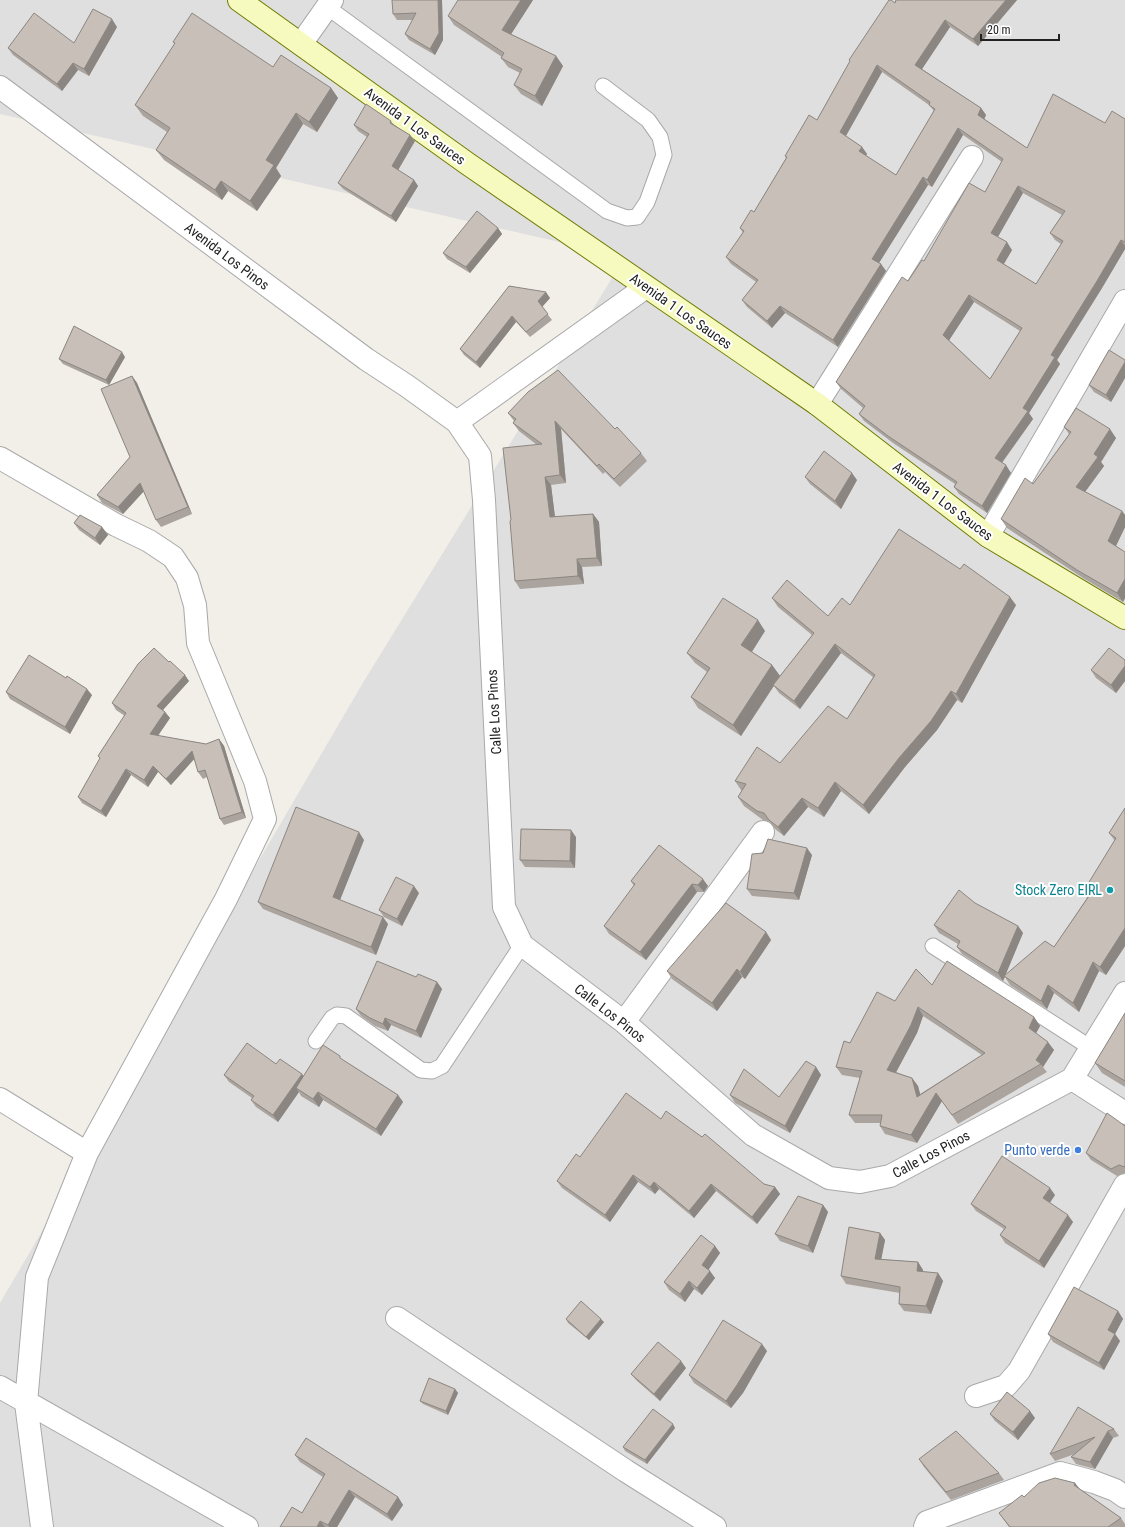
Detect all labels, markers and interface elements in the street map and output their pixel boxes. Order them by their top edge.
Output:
scale bar [981,16,1059,42]
text: 20 m [987,23,1011,37]
street label: Avenida 1 Los Sauces [362,84,468,168]
street label: Avenida Los Pinos [182,219,272,293]
street label: Avenida 1 Los Sauces [627,270,735,352]
street label: Avenida 1 Los Sauces [890,458,996,544]
street label: Calle Los Pinos [484,669,504,755]
place label: Stock Zero EIRL [1015,882,1102,898]
marker: Stock Zero EIRL [1105,885,1115,895]
street label: Calle Los Pinos [571,980,649,1046]
street label: Calle Los Pinos [890,1127,972,1181]
place label: Punto verde [1004,1142,1070,1158]
marker: Punto verde [1073,1145,1083,1155]

